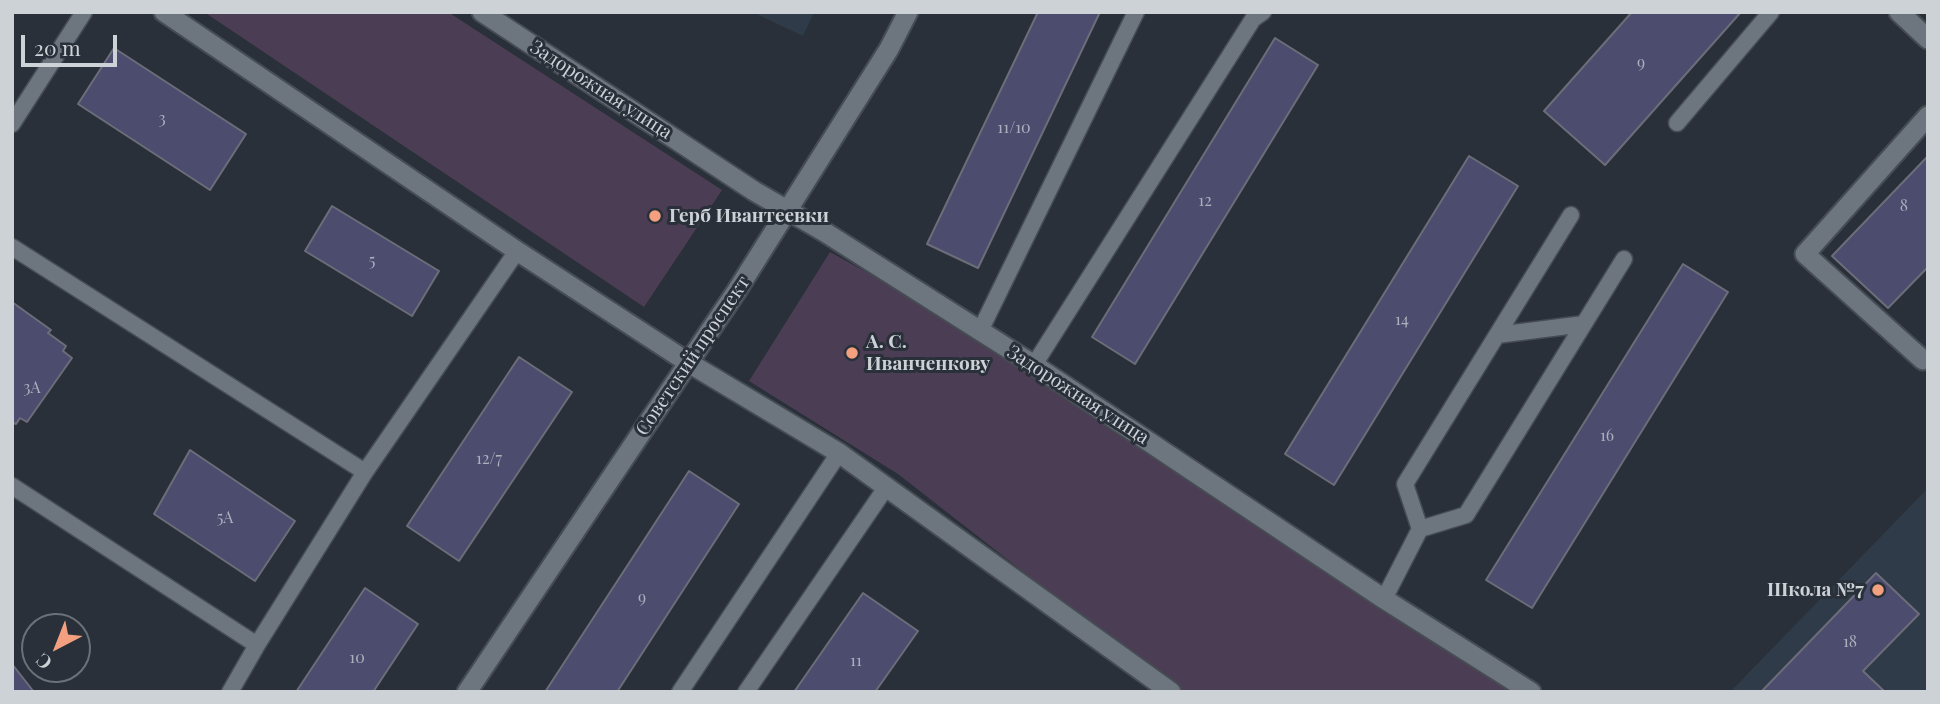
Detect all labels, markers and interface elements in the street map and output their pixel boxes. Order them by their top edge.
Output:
scale bar [24,21,121,65]
text: 20 m [34,33,81,61]
street label: Задорожная улица [526,36,676,144]
house number: 9 [1637,53,1645,73]
house number: 3 [158,109,166,129]
house number: 11/10 [997,118,1031,138]
house number: 12 [1198,191,1212,211]
house number: 8 [1900,196,1908,216]
place label: Герб Ивантеевки [669,205,829,227]
marker: Герб Ивантеевки [647,208,663,224]
house number: 5 [369,251,375,271]
street label: Советский проспект [631,272,755,440]
house number: 14 [1395,310,1409,330]
place label: А. С. Иванченкову [866,331,990,375]
street label: Задорожная улица [1003,341,1153,449]
marker: А. С. Иванченкову [844,345,860,361]
house number: 3А [23,378,41,398]
house number: 16 [1600,426,1614,446]
house number: 12/7 [476,449,502,469]
house number: 5А [217,508,233,528]
place label: Школа №7 [1767,579,1864,601]
marker: Школа №7 [1870,582,1886,598]
house number: 9 [638,588,646,608]
north arrow [21,613,91,683]
house number: 18 [1843,632,1857,652]
text: С [30,648,57,676]
house number: 10 [349,648,365,668]
house number: 11 [850,651,862,671]

